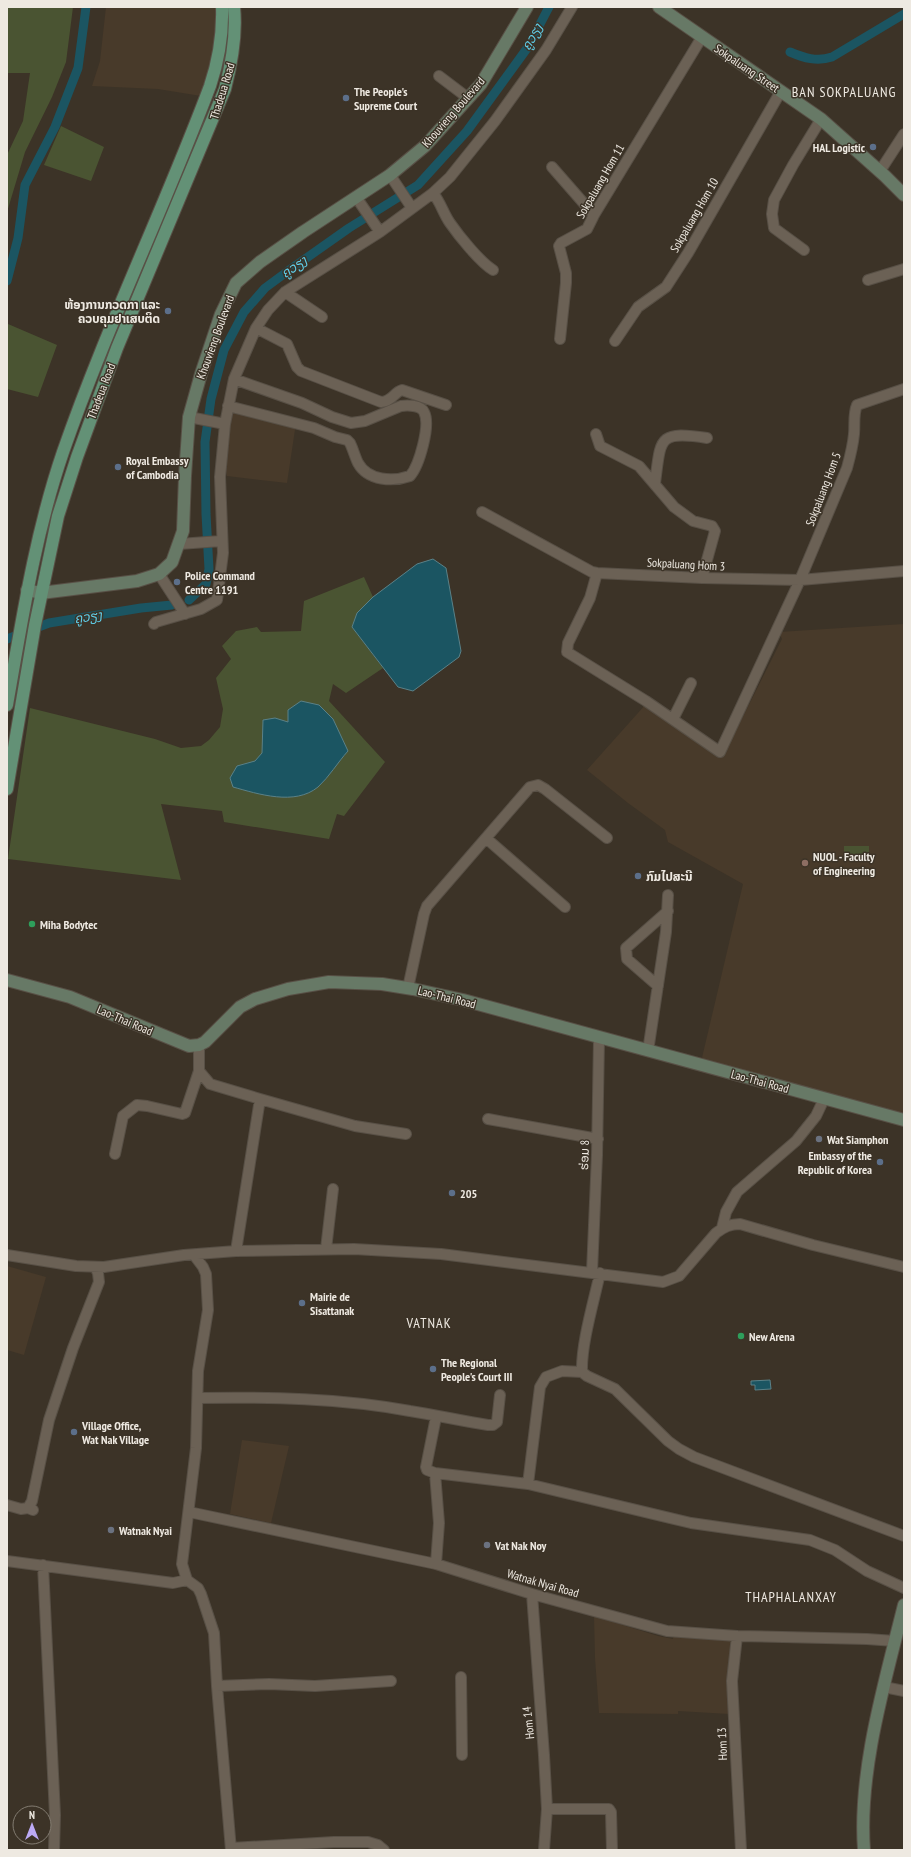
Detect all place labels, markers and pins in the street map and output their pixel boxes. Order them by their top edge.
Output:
place label: The People's Supreme Court [354,84,418,113]
marker: The People's Supreme Court [341,93,351,103]
place label: HAL Logistic [813,140,866,155]
marker: HAL Logistic [868,142,878,152]
place label: ຫ້ອງການກວດກາ ແລະ ຄວບຄຸມຢາເສບຕິດ [65,297,160,327]
marker: ຫ້ອງການກວດກາ ແລະ ຄວບຄຸມຢາເສບຕິດ [163,306,173,316]
place label: Royal Embassy of Cambodia [126,453,189,482]
marker: Royal Embassy of Cambodia [113,462,123,472]
place label: Police Command Centre 1191 [185,568,255,597]
marker: Police Command Centre 1191 [172,577,182,587]
place label: NUOL - Faculty of Engineering [813,849,875,878]
marker: NUOL - Faculty of Engineering [800,858,810,868]
place label: ກົມໄປສະນີ [646,869,692,884]
marker: ກົມໄປສະນີ [633,871,643,881]
place label: Miha Bodytec [40,917,98,932]
marker: Miha Bodytec [27,919,37,929]
place label: Wat Siamphon [826,1132,888,1147]
marker: Wat Siamphon [814,1134,824,1144]
place label: Embassy of the Republic of Korea [798,1148,872,1177]
marker: Embassy of the Republic of Korea [875,1157,885,1167]
place label: 205 [460,1186,477,1201]
marker: 205 [447,1188,457,1198]
place label: Mairie de Sisattanak [310,1289,354,1318]
marker: Mairie de Sisattanak [297,1298,307,1308]
place label: New Arena [749,1329,795,1344]
marker: New Arena [736,1331,746,1341]
place label: The Regional People's Court III [441,1355,512,1384]
marker: The Regional People's Court III [428,1364,438,1374]
place label: Village Office, Wat Nak Village [81,1418,149,1447]
marker: Village Office, Wat Nak Village [69,1427,79,1437]
place label: Watnak Nyai [118,1523,172,1538]
marker: Watnak Nyai [106,1525,116,1535]
place label: Vat Nak Noy [494,1538,547,1553]
marker: Vat Nak Noy [482,1540,492,1550]

